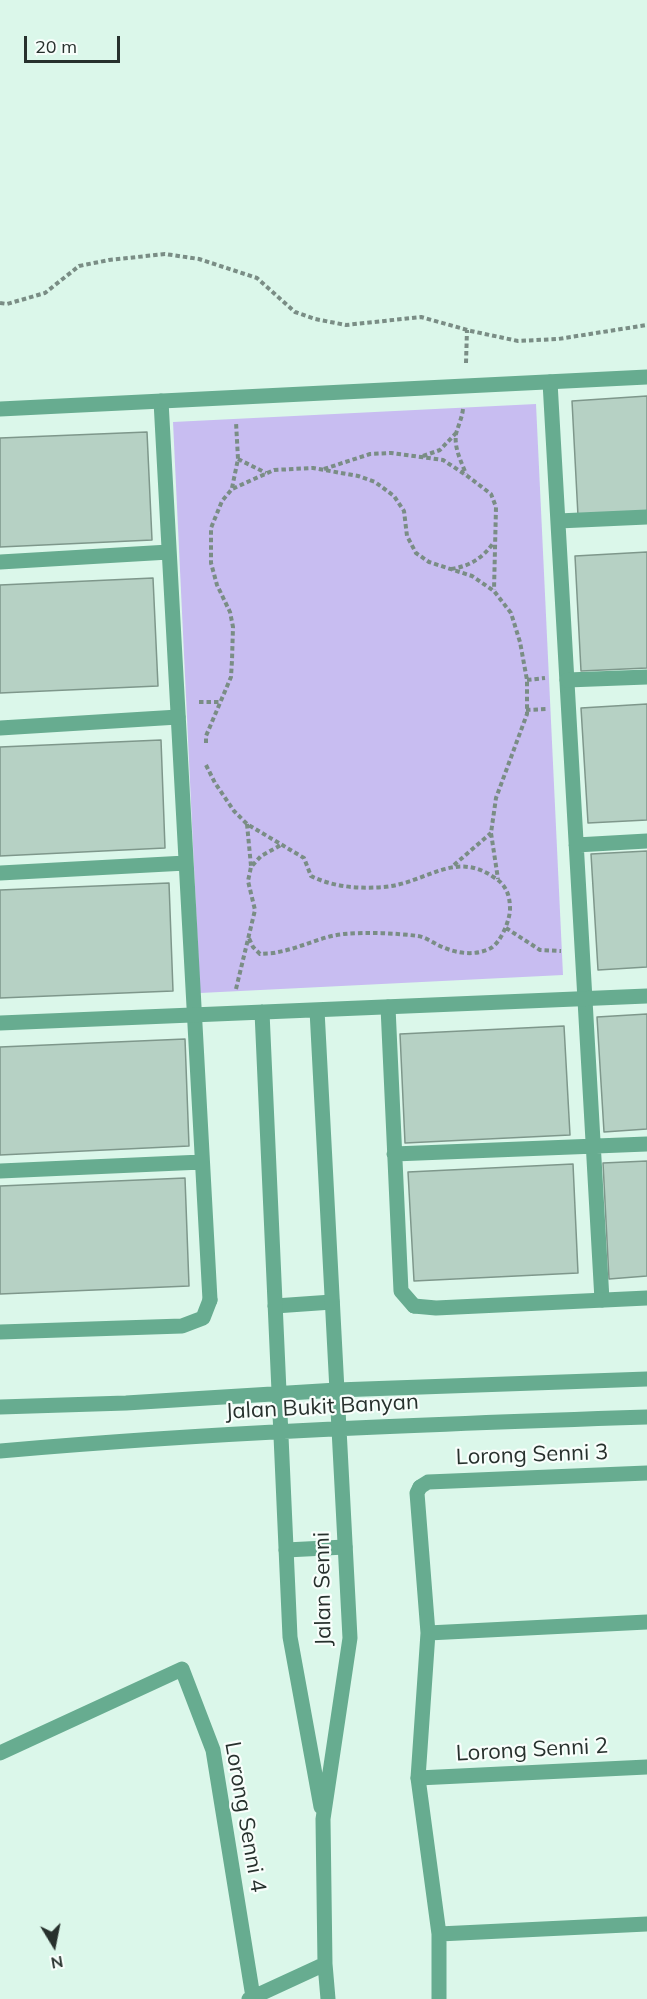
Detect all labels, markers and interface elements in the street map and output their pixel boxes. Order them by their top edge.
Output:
scale bar [27,24,123,62]
text: 20 m [35,35,77,58]
street label: Jalan Bukit Banyan [225,1389,419,1425]
street label: Lorong Senni 3 [455,1439,609,1471]
street label: Jalan Senni [309,1532,337,1646]
street label: Lorong Senni 2 [455,1733,609,1767]
street label: Lorong Senni 4 [219,1740,271,1894]
north arrow [24,1915,84,1975]
text: N [49,1952,65,1974]

